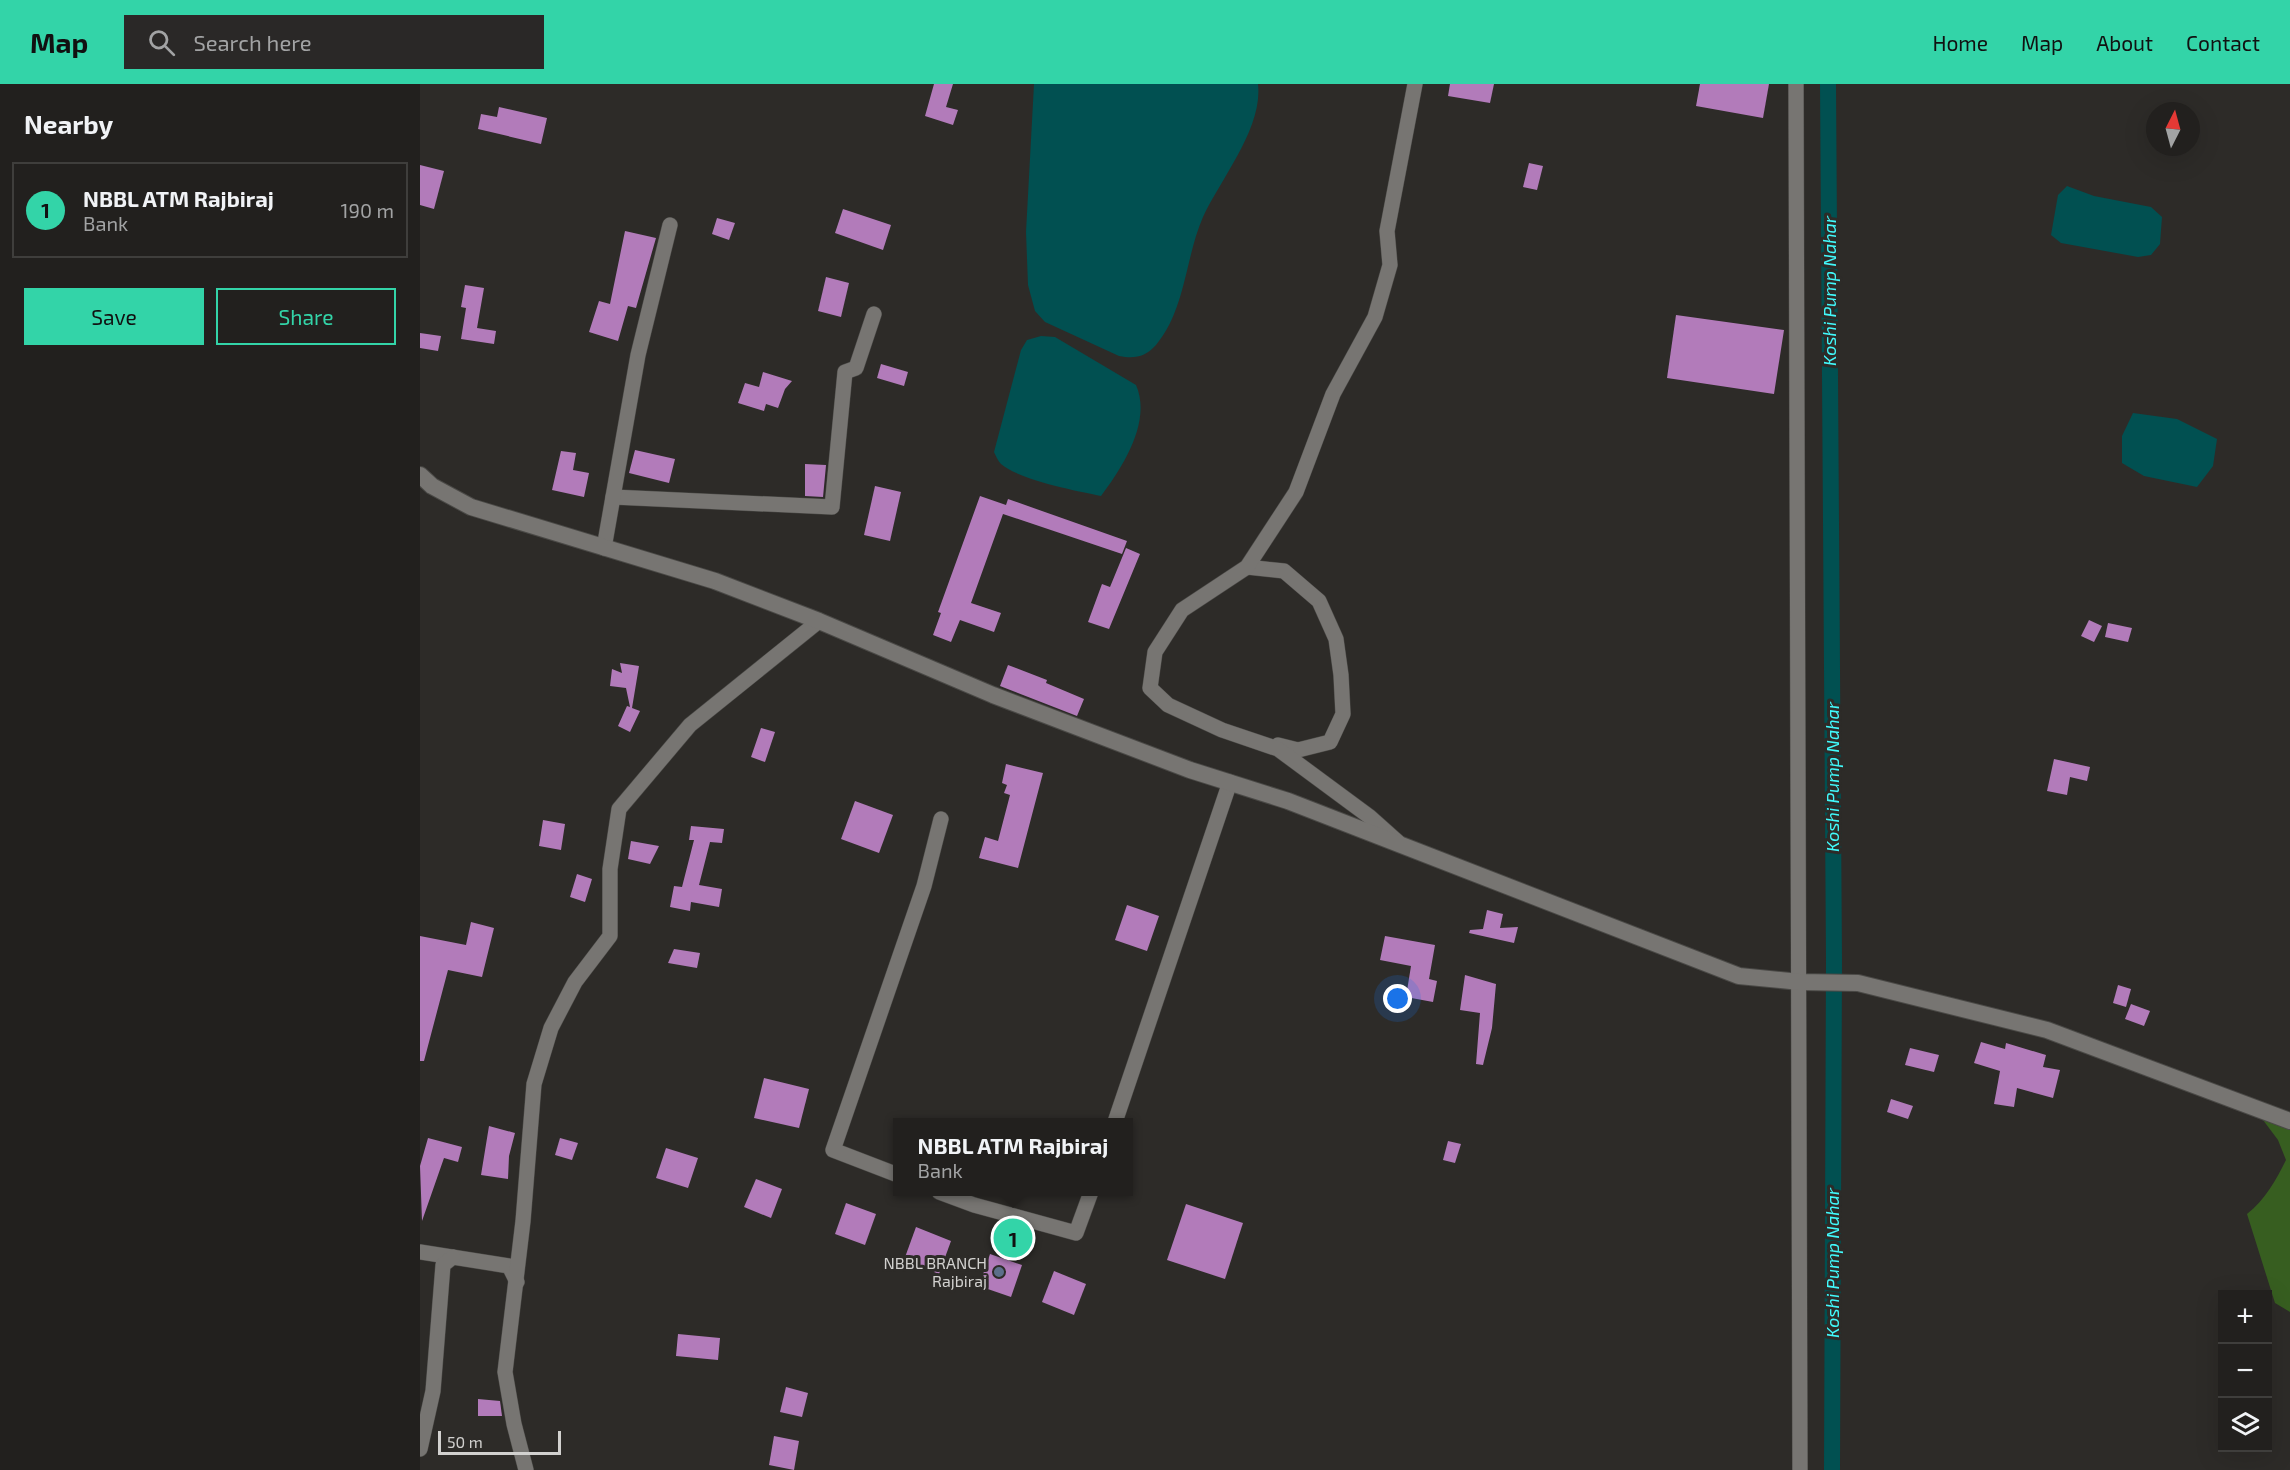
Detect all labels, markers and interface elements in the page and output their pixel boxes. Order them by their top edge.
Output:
search box [124,15,544,69]
text: Map [30,25,88,59]
icon: search [145,26,178,59]
text: Search here [193,29,312,55]
text: Home [1932,30,1988,55]
text: Map [2021,30,2063,55]
text: About [2096,30,2153,55]
text: Contact [2186,30,2260,55]
north arrow [2146,102,2200,156]
text: Nearby [24,108,113,139]
text: NBBL ATM Rajbiraj [83,185,274,211]
text: 1 [41,198,50,222]
text: 190 m [341,198,394,222]
text: Bank [83,211,128,235]
water label: Koshi Pump Nahar [1818,215,1840,366]
button: Save [24,288,204,345]
button: Share [216,288,396,345]
water label: Koshi Pump Nahar [1821,701,1843,852]
your location [1383,984,1412,1013]
popup [893,1118,1133,1196]
text: NBBL ATM Rajbiraj [918,1132,1108,1158]
text: Bank [918,1158,963,1182]
water label: Koshi Pump Nahar [1821,1187,1843,1338]
pin: 1 [994,1216,1032,1260]
place label: NBBL BRANCH Rajbiraj [884,1253,987,1291]
marker: NBBL BRANCH Rajbiraj [992,1265,1006,1279]
map controls [2218,1290,2272,1452]
button: + [2218,1290,2272,1344]
button: − [2218,1344,2272,1398]
button: layers [2218,1398,2272,1452]
scale bar [438,1428,561,1456]
text: 50 m [447,1432,483,1451]

